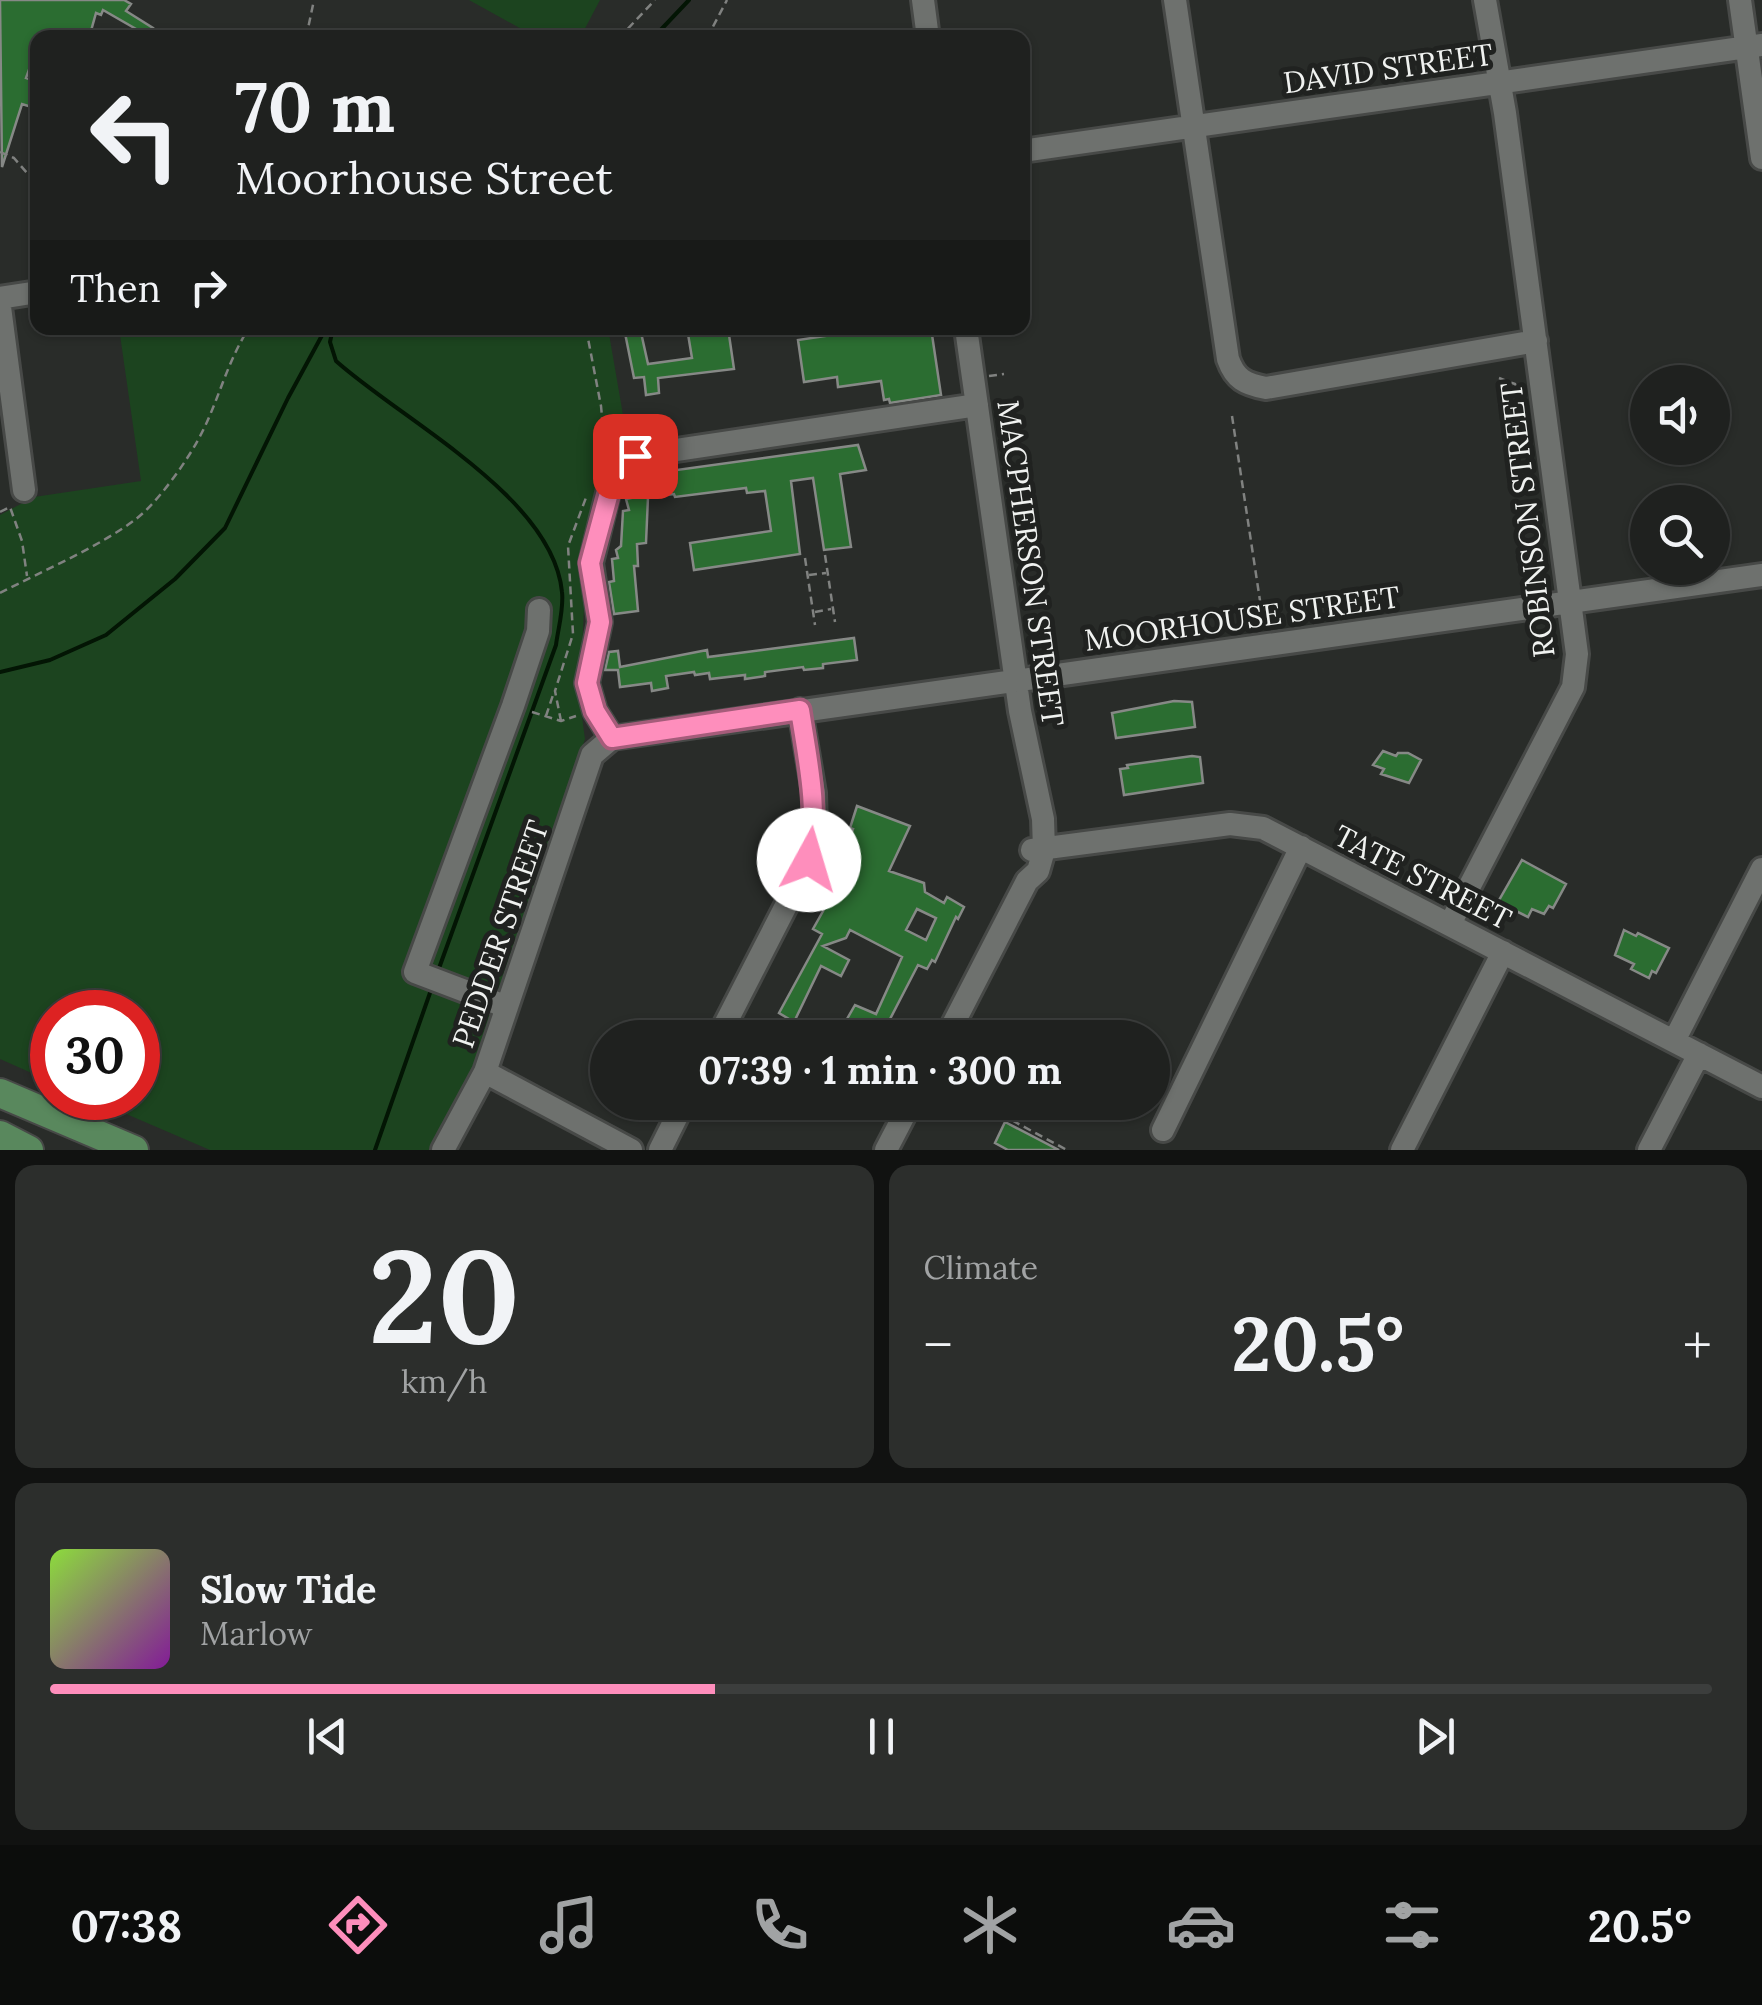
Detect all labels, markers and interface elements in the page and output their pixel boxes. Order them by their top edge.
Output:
street label: DAVID STREET [1281,35,1495,101]
text: 70 m [235,62,395,151]
icon: left [70,70,200,200]
text: Moorhouse Street [235,149,613,206]
icon: right [181,260,236,315]
text: Then [70,264,161,312]
map controls [1630,365,1730,585]
button: sound [1630,365,1730,465]
street label: ROBINSON STREET [1491,380,1563,660]
street label: MACPHERSON STREET [989,397,1073,729]
pin [593,414,678,499]
icon: arrive [608,429,663,484]
button: search [1630,485,1730,585]
street label: MOORHOUSE STREET [1082,577,1402,659]
position arrow [757,808,861,912]
street label: PEDDER STREET [443,815,557,1053]
street label: TATE STREET [1328,816,1518,938]
speed limit sign: 30 [30,990,160,1120]
text: 07:39 · 1 min · 300 m [698,1046,1062,1094]
text: 20 [368,1212,520,1379]
text: Climate [924,1247,1038,1288]
text: 20.5° [1231,1296,1404,1392]
text: − [924,1310,953,1380]
text: + [1683,1310,1712,1380]
text: km/h [401,1361,487,1402]
text: Slow Tide [200,1565,377,1613]
text: Marlow [200,1613,312,1654]
icon: previous [300,1709,355,1764]
icon: pause [854,1709,909,1764]
icon: next [1408,1709,1463,1764]
icon: directions [323,1890,393,1960]
icon: music [534,1890,604,1960]
icon: phone [745,1890,815,1960]
icon: climate [955,1890,1025,1960]
icon: car [1166,1890,1236,1960]
icon: filters [1377,1890,1447,1960]
text: 07:38 [70,1897,182,1954]
text: 20.5° [1588,1897,1692,1954]

